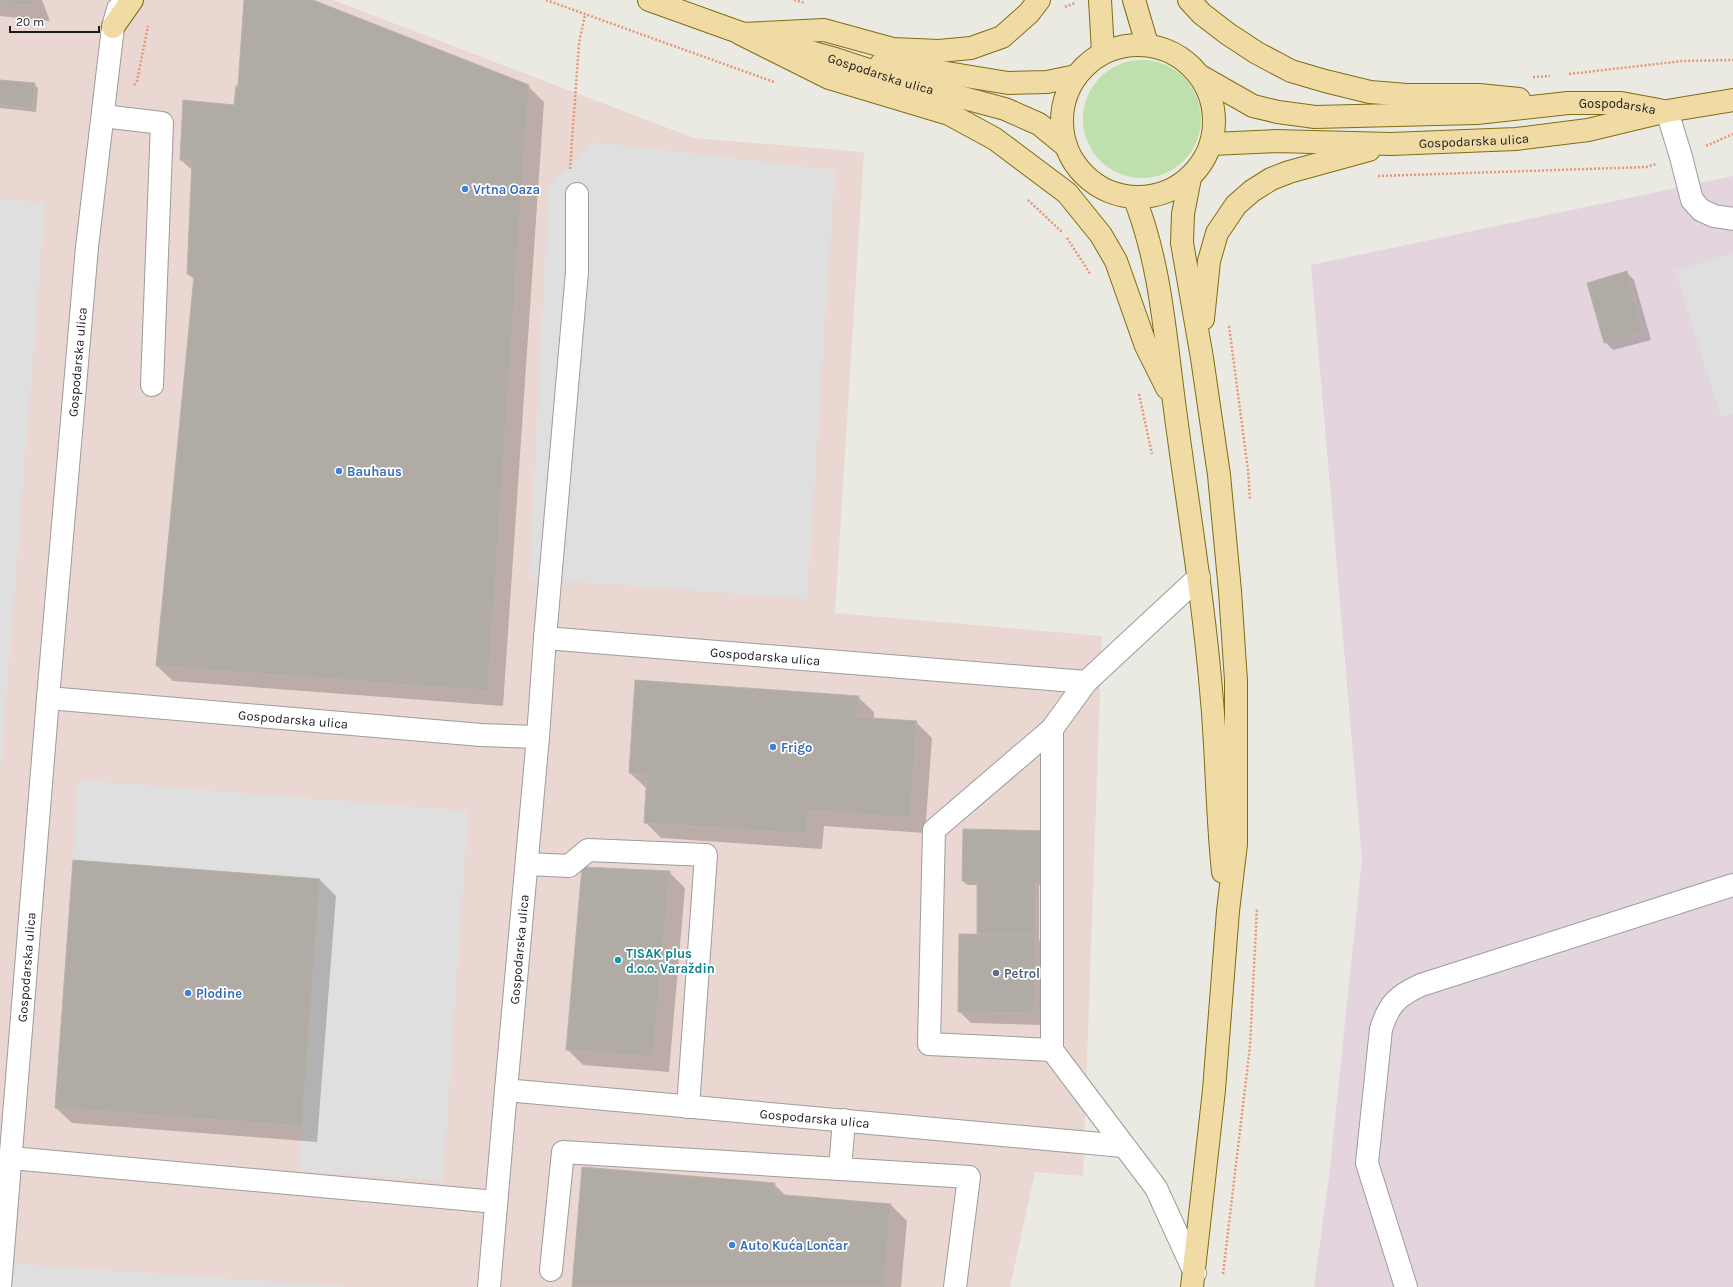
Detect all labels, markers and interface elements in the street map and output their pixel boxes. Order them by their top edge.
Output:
scale bar [10,8,99,34]
text: 20 m [16,15,44,29]
street label: Gospodarska ulica [826,50,935,98]
street label: Gospodarska [1579,96,1657,117]
street label: Gospodarska ulica [1418,130,1530,151]
place label: Vrtna Oaza [473,182,540,197]
marker: Vrtna Oaza [460,184,470,194]
street label: Gospodarska ulica [65,306,90,418]
place label: Bauhaus [347,464,402,479]
marker: Bauhaus [334,466,344,476]
street label: Gospodarska ulica [710,644,821,668]
street label: Gospodarska ulica [238,707,349,732]
place label: Frigo [781,740,812,755]
marker: Frigo [768,742,778,752]
street label: Gospodarska ulica [507,894,532,1005]
street label: Gospodarska ulica [15,912,39,1023]
place label: TISAK plus d.o.o. Varaždin [626,946,715,976]
marker: TISAK plus d.o.o. Varaždin [613,955,623,965]
place label: Petrol [1004,966,1040,981]
marker: Petrol [991,968,1001,978]
place label: Plodine [196,986,242,1001]
marker: Plodine [183,988,193,998]
street label: Gospodarska ulica [759,1106,870,1131]
place label: Auto Kuća Lončar [740,1238,849,1253]
marker: Auto Kuća Lončar [727,1240,737,1250]

